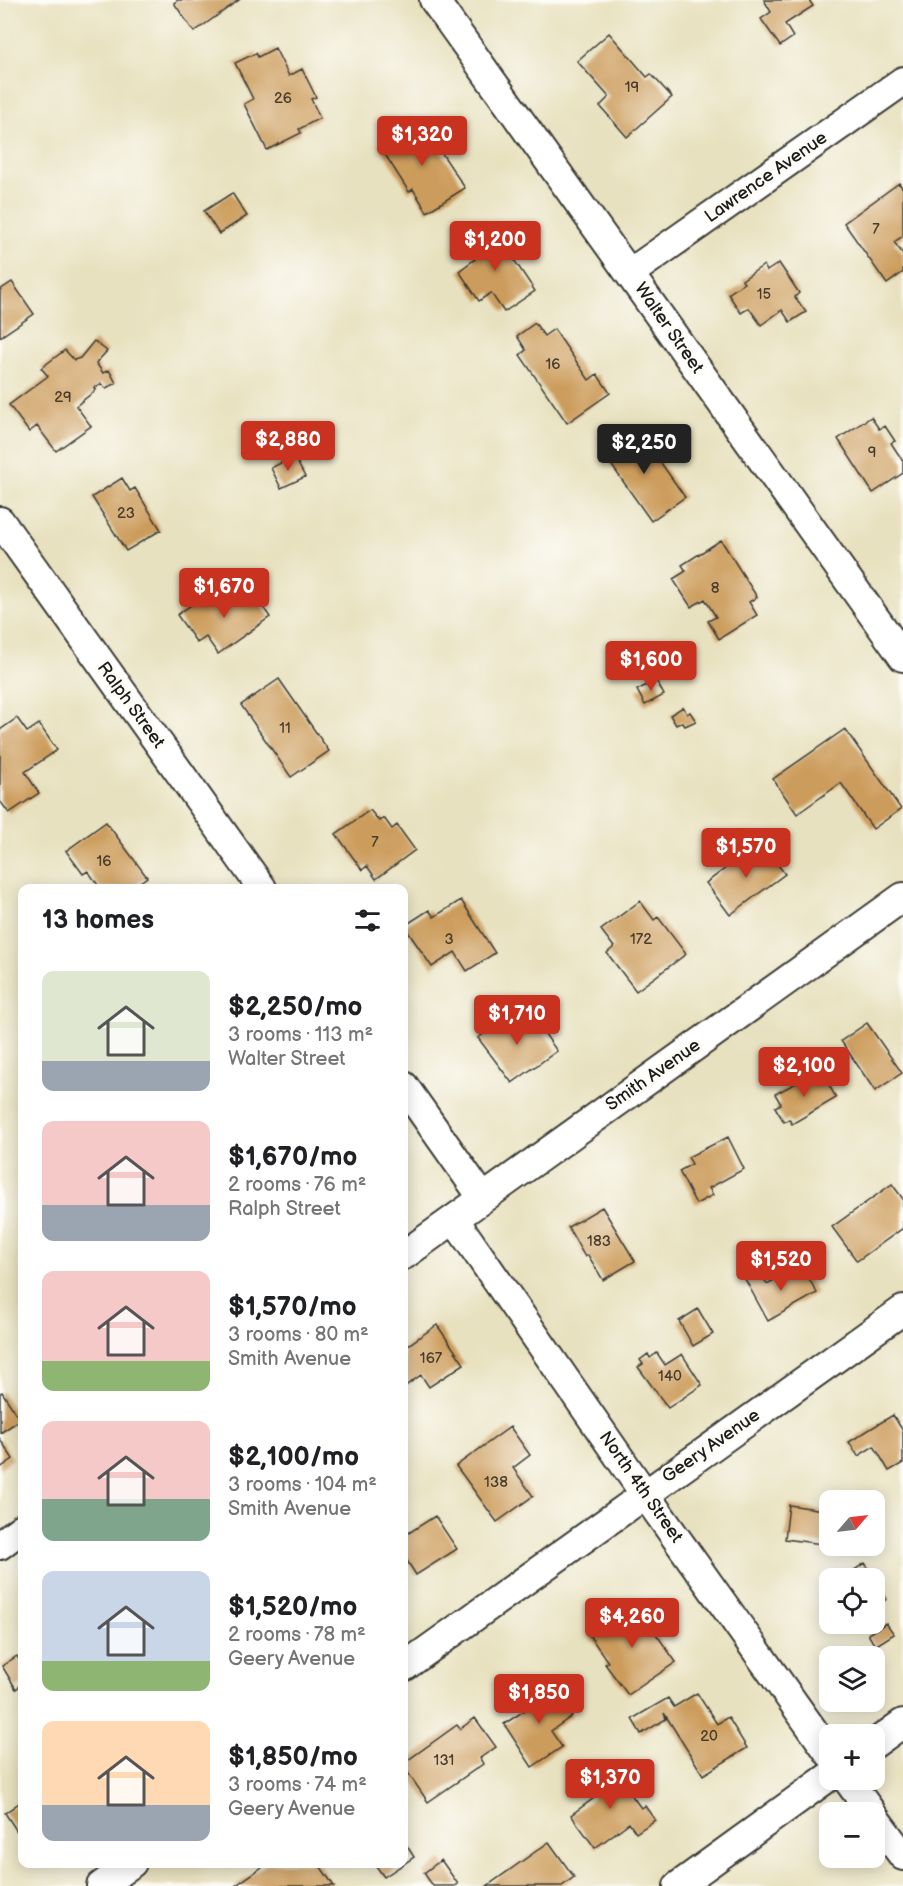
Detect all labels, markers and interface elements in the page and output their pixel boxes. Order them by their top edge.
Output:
house number: 19 [625,78,639,97]
house number: 26 [274,89,292,108]
pin: $1,320 [373,116,471,167]
text: $1,320 [391,123,453,147]
street label: Lawrence Avenue [701,127,831,227]
house number: 7 [872,220,880,239]
pin: $1,200 [446,221,544,272]
text: $1,200 [464,228,526,252]
street label: Walter Street [630,279,708,378]
house number: 15 [757,285,771,304]
house number: 16 [546,355,560,374]
house number: 29 [54,388,72,407]
pin: $2,880 [239,421,337,472]
pin: $2,250 [595,424,693,475]
text: $2,880 [255,428,321,452]
text: $2,250 [611,431,677,455]
house number: 9 [868,443,876,462]
house number: 23 [117,504,135,523]
pin: $1,670 [175,568,273,619]
text: $1,670 [193,575,255,599]
house number: 8 [711,579,720,598]
pin: $1,600 [602,641,700,692]
text: $1,600 [619,648,683,672]
street label: Ralph Street [93,658,170,753]
house number: 11 [279,719,291,738]
pin: $1,570 [697,828,795,879]
house number: 7 [371,833,379,852]
text: $1,570 [715,835,777,859]
house number: 16 [97,852,111,871]
icon: filters [351,904,384,937]
text: 13 homes [42,905,154,936]
house number: 3 [444,930,454,949]
house number: 172 [630,930,652,949]
text: $2,250/mo [228,992,362,1023]
icon: home [90,995,162,1067]
pin: $1,710 [468,995,566,1046]
text: $1,710 [488,1002,546,1026]
text: 3 rooms · 113 m² [228,1023,373,1047]
street label: Smith Avenue [602,1034,705,1115]
text: Walter Street [228,1047,345,1071]
pin: $2,100 [755,1047,853,1098]
text: $2,100 [773,1054,835,1078]
text: $1,670/mo [228,1142,357,1173]
icon: home [90,1145,162,1217]
text: 2 rooms · 76 m² [228,1173,366,1197]
text: Ralph Street [228,1197,341,1221]
house number: 183 [587,1232,611,1251]
pin: $1,520 [732,1241,830,1292]
text: $1,520 [750,1248,812,1272]
text: $1,570/mo [228,1292,357,1323]
icon: home [90,1295,162,1367]
text: 3 rooms · 80 m² [228,1323,369,1347]
text: Smith Avenue [228,1347,351,1371]
house number: 167 [420,1349,443,1368]
house number: 140 [658,1367,682,1386]
street label: Geery Avenue [658,1404,764,1487]
street label: North 4th Street [595,1427,687,1547]
text: $2,100/mo [228,1442,359,1473]
icon: home [90,1445,162,1517]
text: 3 rooms · 104 m² [228,1473,377,1497]
house number: 138 [484,1473,508,1492]
north arrow [819,1490,885,1556]
map controls [819,1490,885,1868]
text: Smith Avenue [228,1497,351,1521]
button: locate [819,1568,885,1634]
text: $1,520/mo [228,1592,357,1623]
icon: home [90,1595,162,1667]
pin: $4,260 [583,1598,681,1649]
text: $4,260 [599,1605,665,1629]
text: 2 rooms · 78 m² [228,1623,366,1647]
button: layers [819,1646,885,1712]
text: Geery Avenue [228,1647,355,1671]
pin: $1,850 [490,1674,588,1725]
text: $1,850 [508,1681,570,1705]
button: + [819,1724,885,1790]
house number: 20 [700,1727,718,1746]
text: $1,850/mo [228,1742,358,1773]
icon: home [90,1745,162,1817]
house number: 131 [434,1751,454,1770]
pin: $1,370 [561,1759,659,1810]
text: $1,370 [579,1766,641,1790]
text: 3 rooms · 74 m² [228,1773,367,1797]
text: Geery Avenue [228,1797,355,1821]
button: − [819,1802,885,1868]

